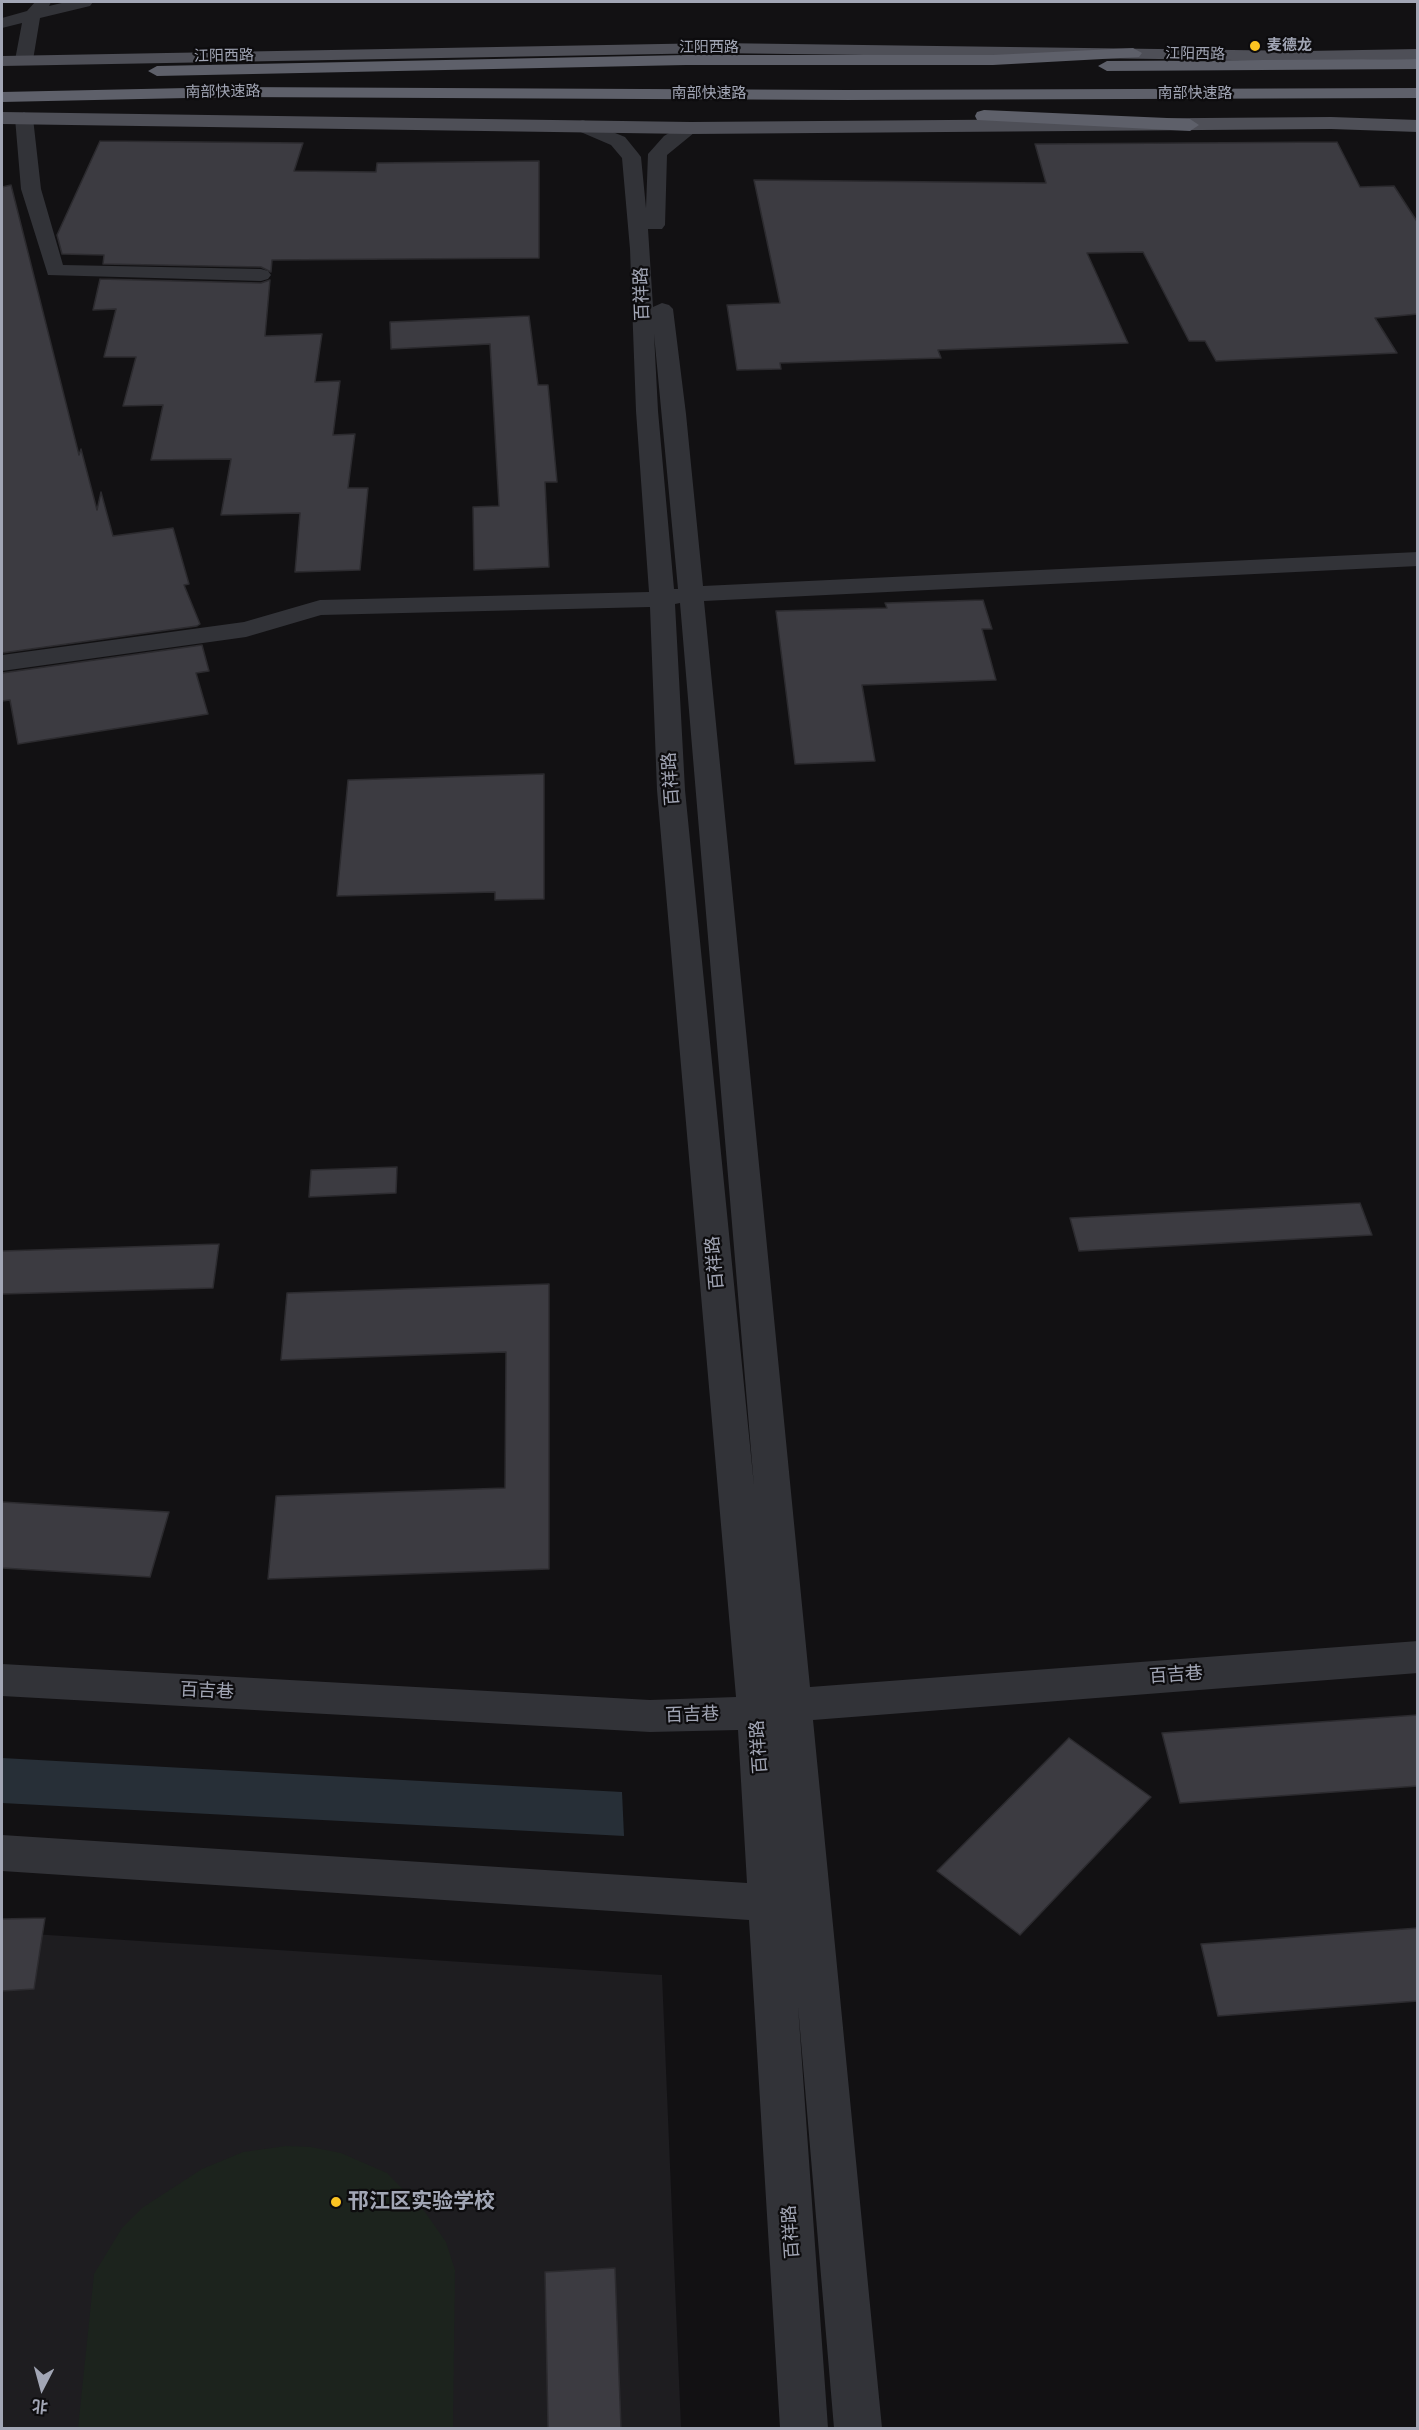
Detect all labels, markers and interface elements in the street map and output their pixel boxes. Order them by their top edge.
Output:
place label: 麦德龙 [1267,37,1312,55]
street label: 江阳西路 [679,39,739,57]
marker: 麦德龙 [1248,39,1262,53]
street label: 江阳西路 [1165,44,1225,64]
street label: 江阳西路 [194,46,254,66]
street label: 南部快速路 [185,82,261,102]
street label: 南部快速路 [672,85,746,103]
street label: 南部快速路 [1158,85,1232,103]
street label: 百祥路 [630,267,654,321]
street label: 百祥路 [658,751,684,807]
street label: 百祥路 [702,1235,728,1291]
street label: 百吉巷 [1148,1662,1204,1688]
street label: 百吉巷 [179,1679,235,1703]
street label: 百吉巷 [665,1703,719,1727]
street label: 百祥路 [746,1719,772,1775]
place label: 邗江区实验学校 [348,2189,495,2215]
marker: 邗江区实验学校 [329,2195,343,2209]
street label: 百祥路 [778,2204,804,2260]
north arrow [12,2358,72,2418]
text: 北 [31,2396,49,2417]

